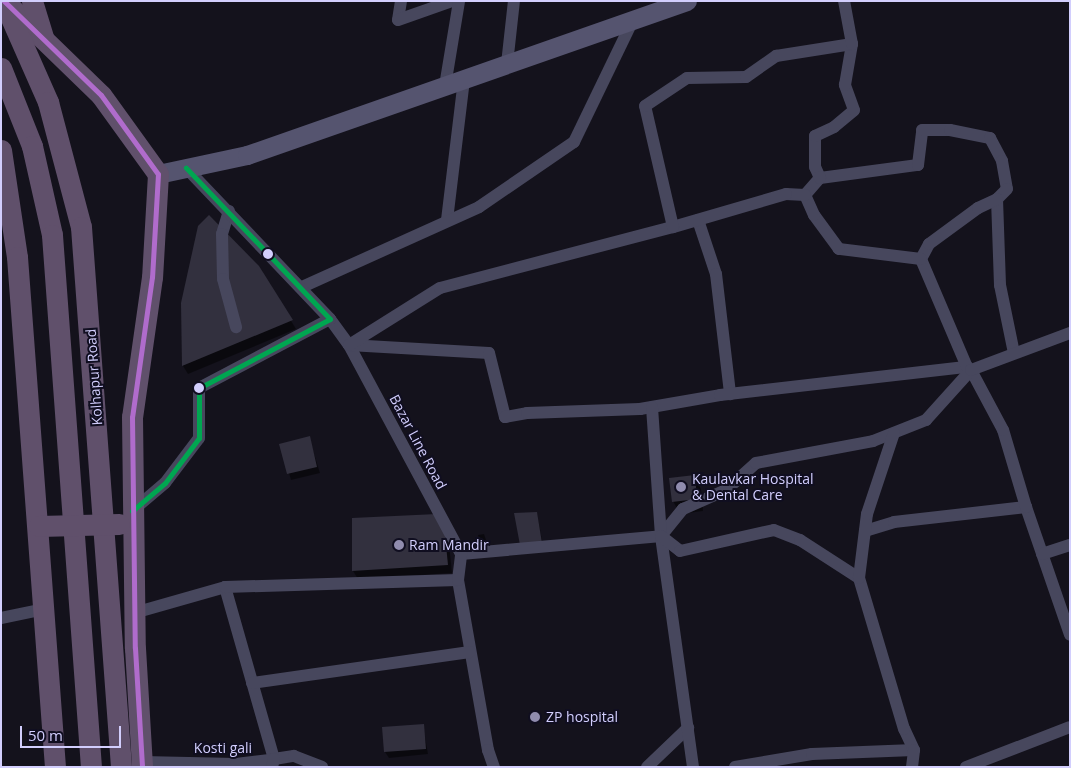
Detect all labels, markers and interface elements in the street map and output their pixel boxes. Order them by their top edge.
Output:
unlabelled marker [263,249,273,259]
street label: Kolhapur Road [82,328,106,426]
unlabelled marker [194,383,204,393]
street label: Bazar Line Road [386,392,450,492]
place label: Kaulavkar Hospital & Dental Care [692,471,814,504]
marker: Kaulavkar Hospital & Dental Care [674,480,688,494]
place label: Ram Mandir [409,537,489,553]
marker: Ram Mandir [393,539,405,551]
place label: ZP hospital [546,709,618,725]
marker: ZP hospital [528,710,542,724]
scale bar [22,716,124,748]
text: 50 m [28,725,63,745]
street label: Kosti gali [194,740,252,756]

